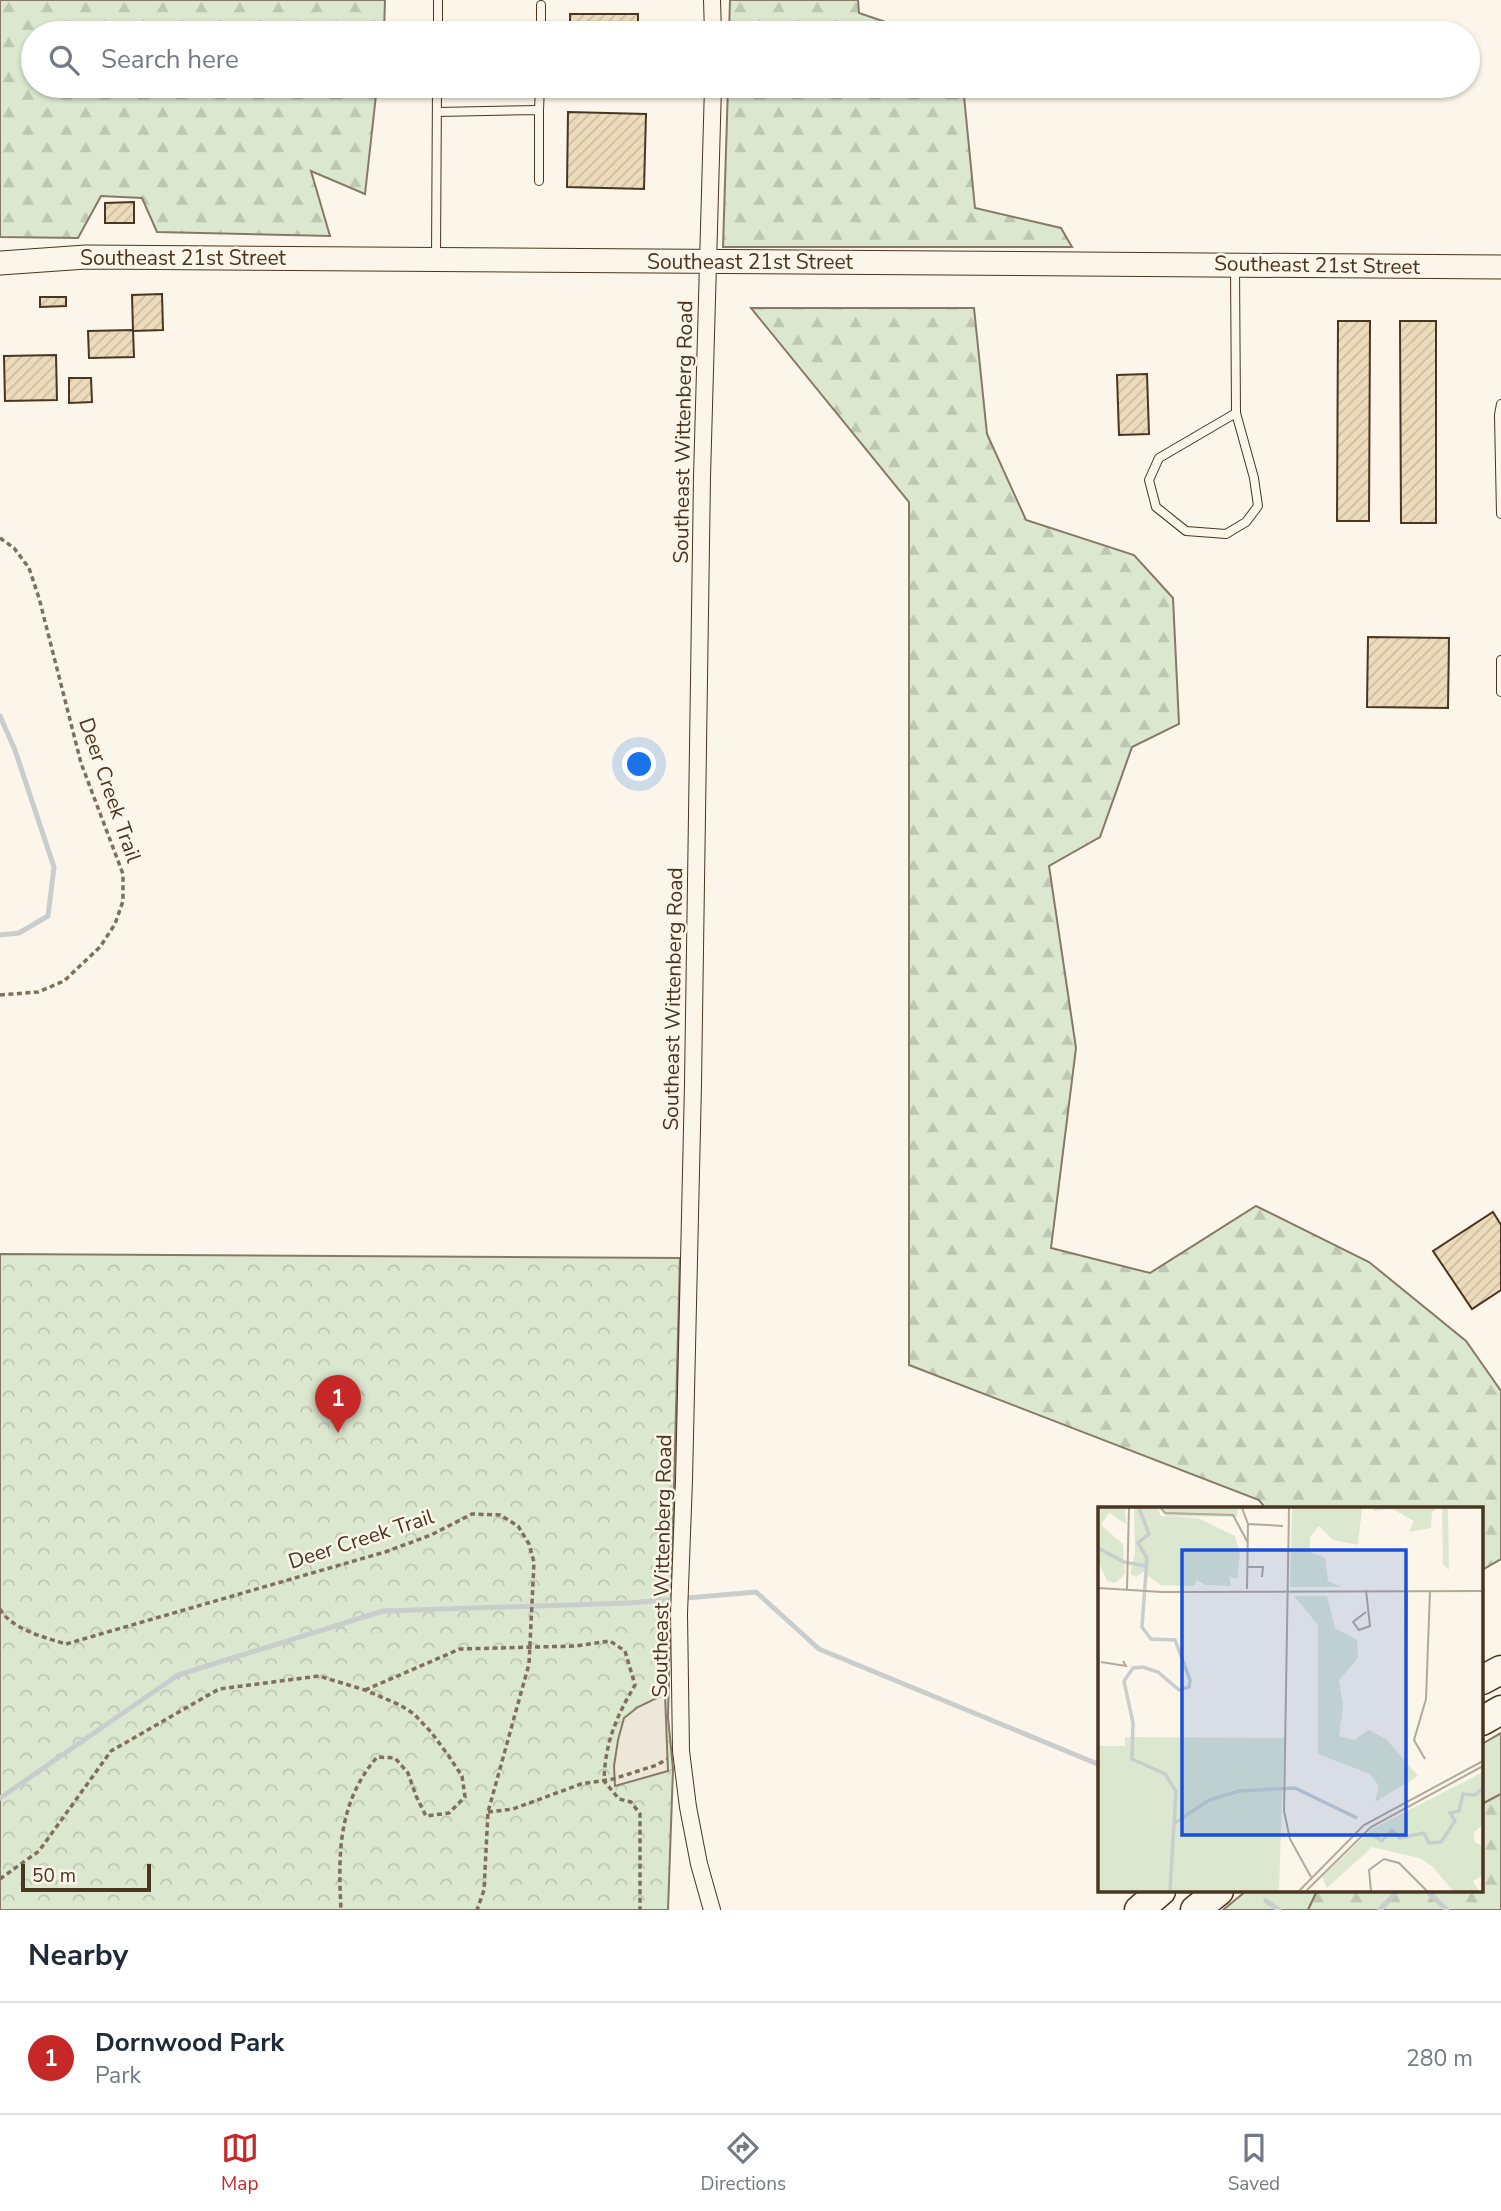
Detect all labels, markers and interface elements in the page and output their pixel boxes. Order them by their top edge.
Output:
search box [21,21,1480,98]
icon: search [45,41,83,79]
text: Search here [101,42,239,77]
street label: Southeast 21st Street [80,244,287,272]
street label: Southeast 21st Street [647,248,854,276]
street label: Southeast 21st Street [1214,249,1421,281]
street label: Southeast Wittenberg Road [667,300,699,564]
street label: Deer Creek Trail [72,714,148,867]
your location [622,747,656,781]
street label: Southeast Wittenberg Road [657,867,689,1131]
pin: 1 [315,1375,361,1433]
street label: Southeast Wittenberg Road [646,1434,678,1698]
street label: Deer Creek Trail [285,1502,438,1576]
inset map [1098,1507,1484,1892]
scale bar [21,1861,150,1893]
text: 50 m [32,1863,76,1889]
text: Nearby [28,1935,128,1976]
text: Dornwood Park [95,2025,284,2060]
text: 1 [44,2043,58,2074]
text: 280 m [1406,2043,1473,2074]
text: Park [95,2060,141,2091]
tab: Map [221,2129,259,2197]
tab: Directions [700,2129,786,2197]
tab: Saved [1228,2129,1280,2197]

